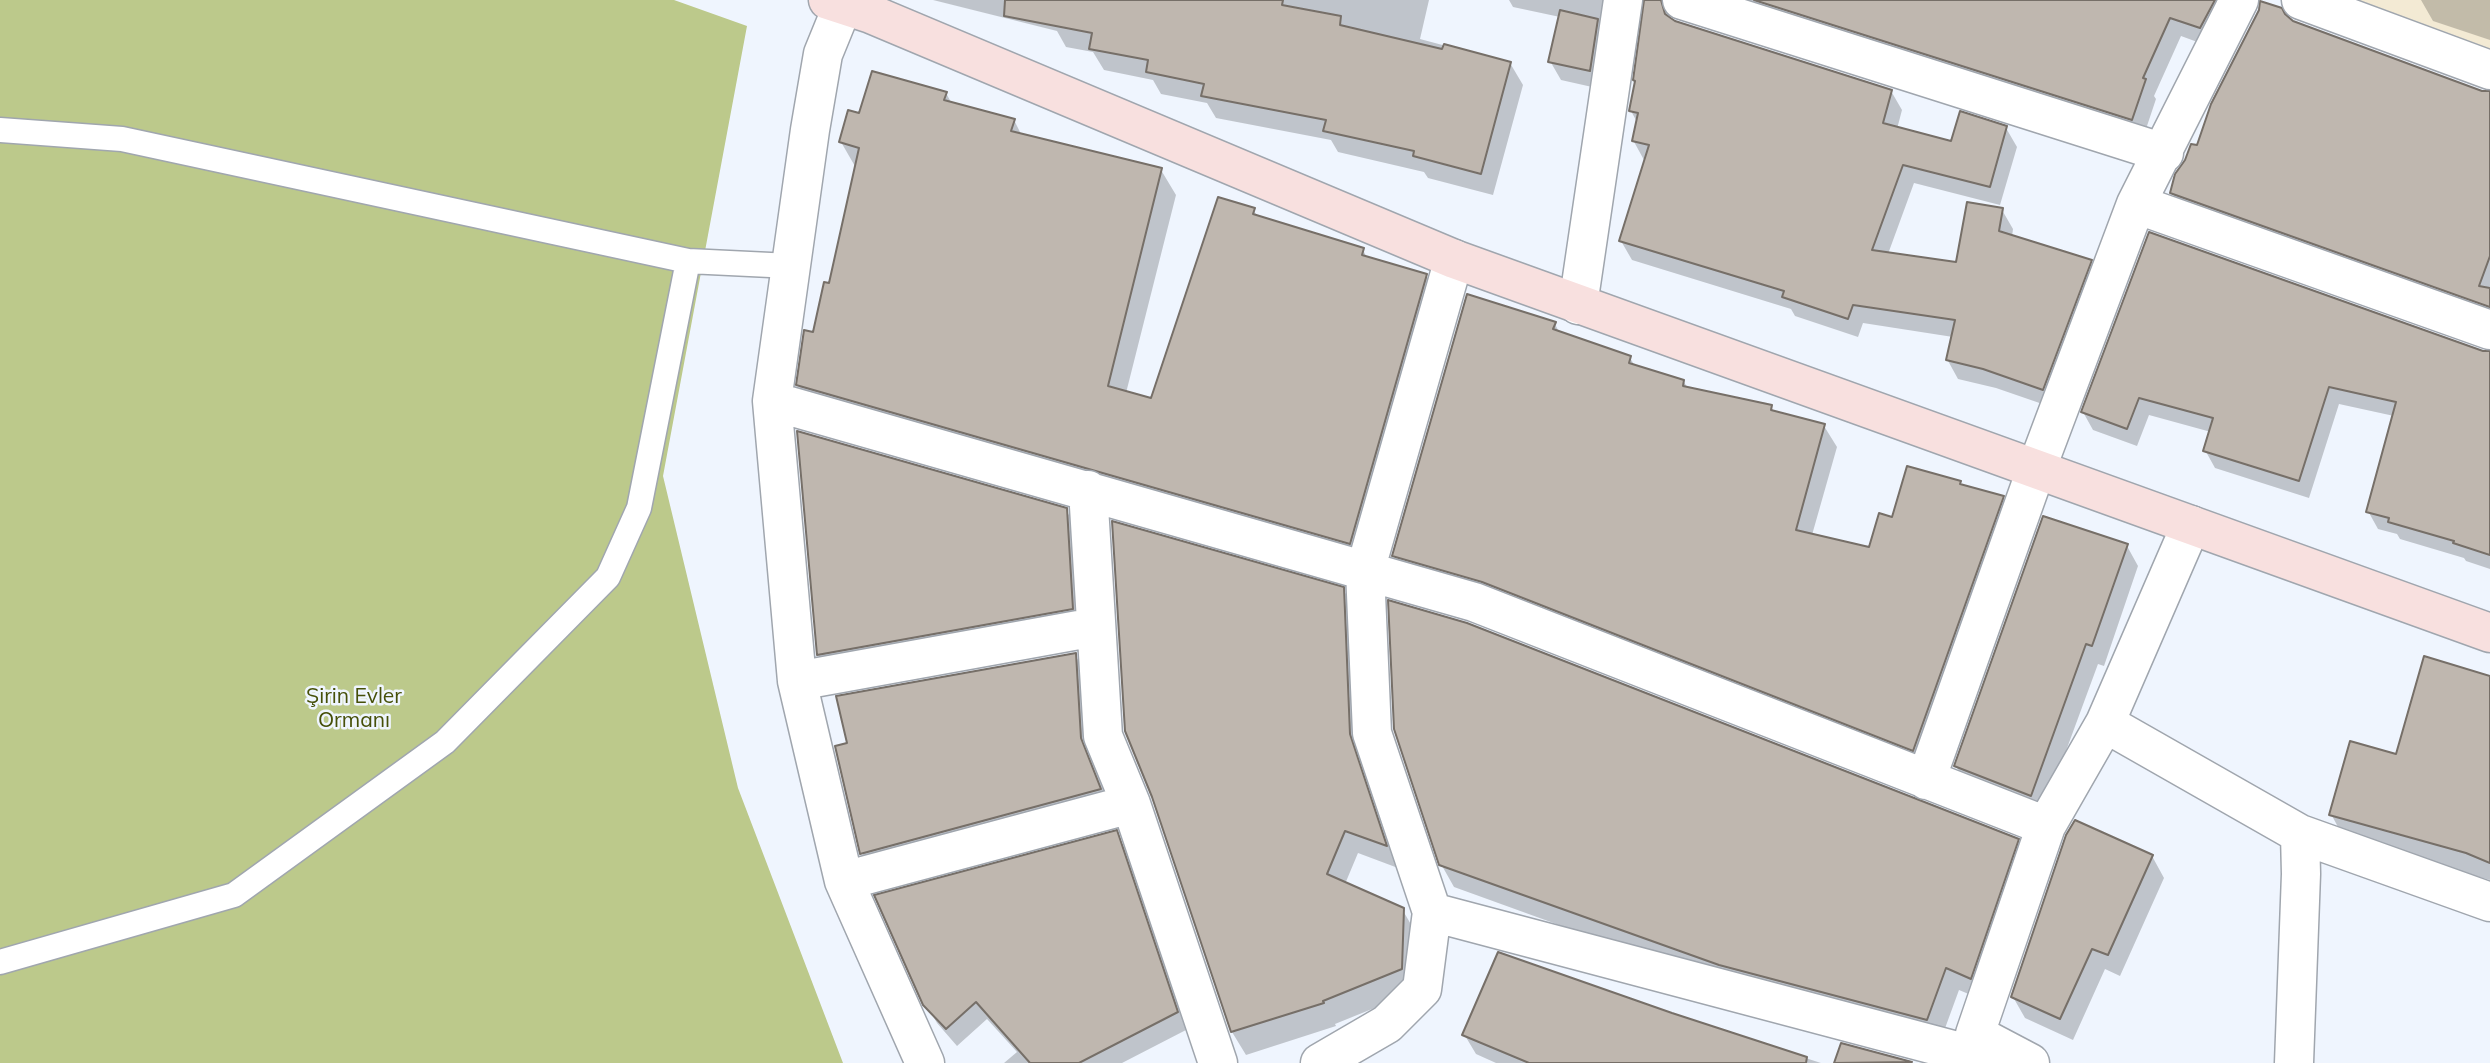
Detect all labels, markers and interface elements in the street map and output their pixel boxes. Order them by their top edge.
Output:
park label: Şirin Evler Ormanı [306,684,402,734]

